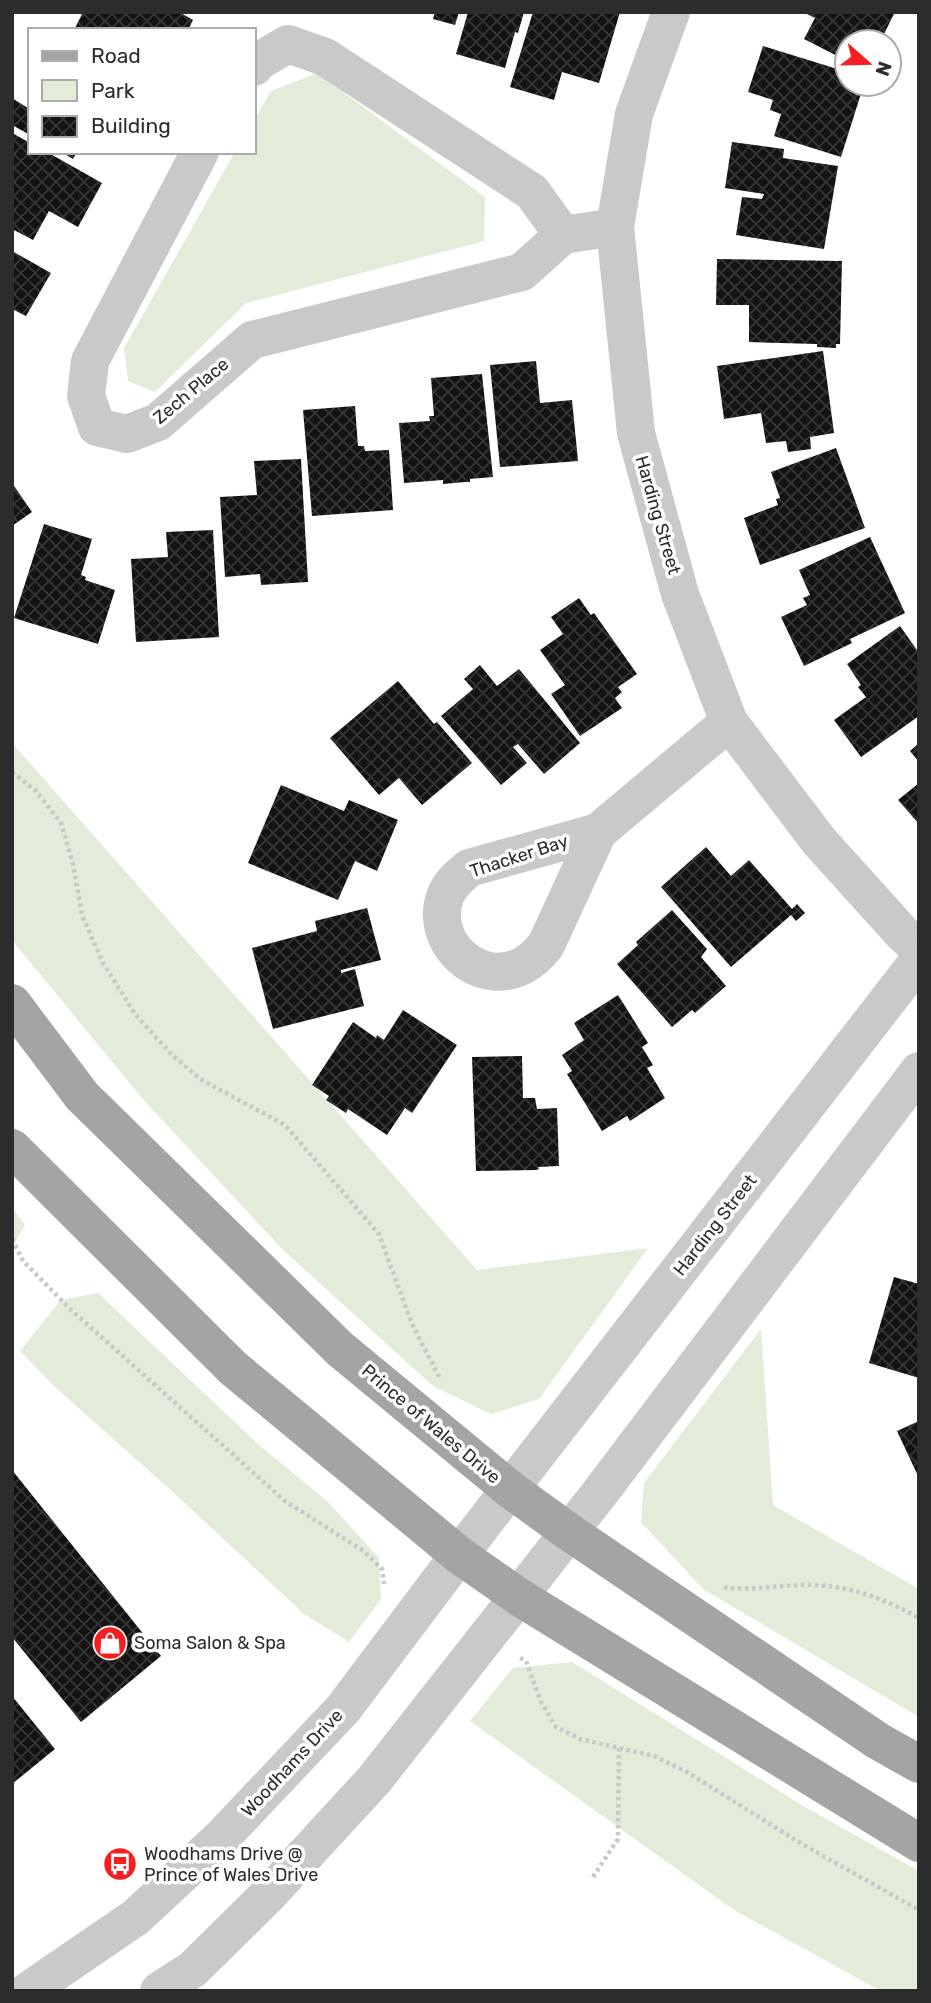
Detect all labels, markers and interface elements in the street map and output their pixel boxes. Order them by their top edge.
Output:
legend [28,28,256,154]
north arrow [833,28,903,98]
text: Road [91,43,141,68]
text: N [870,58,897,79]
text: Park [91,78,135,103]
text: Building [91,113,171,138]
street label: Zech Place [149,353,233,429]
street label: Harding Street [631,453,685,577]
street label: Thacker Bay [467,830,571,882]
street label: Harding Street [669,1170,761,1280]
street label: Prince of Wales Drive [357,1360,505,1488]
shop icon: Soma Salon & Spa [91,1624,129,1662]
place label: Soma Salon & Spa [134,1632,286,1654]
street label: Woodhams Drive [236,1705,348,1821]
place label: Woodhams Drive @ Prince of Wales Drive [144,1843,318,1886]
bus stop icon: Woodhams Drive @ Prince of Wales Drive [101,1845,139,1883]

